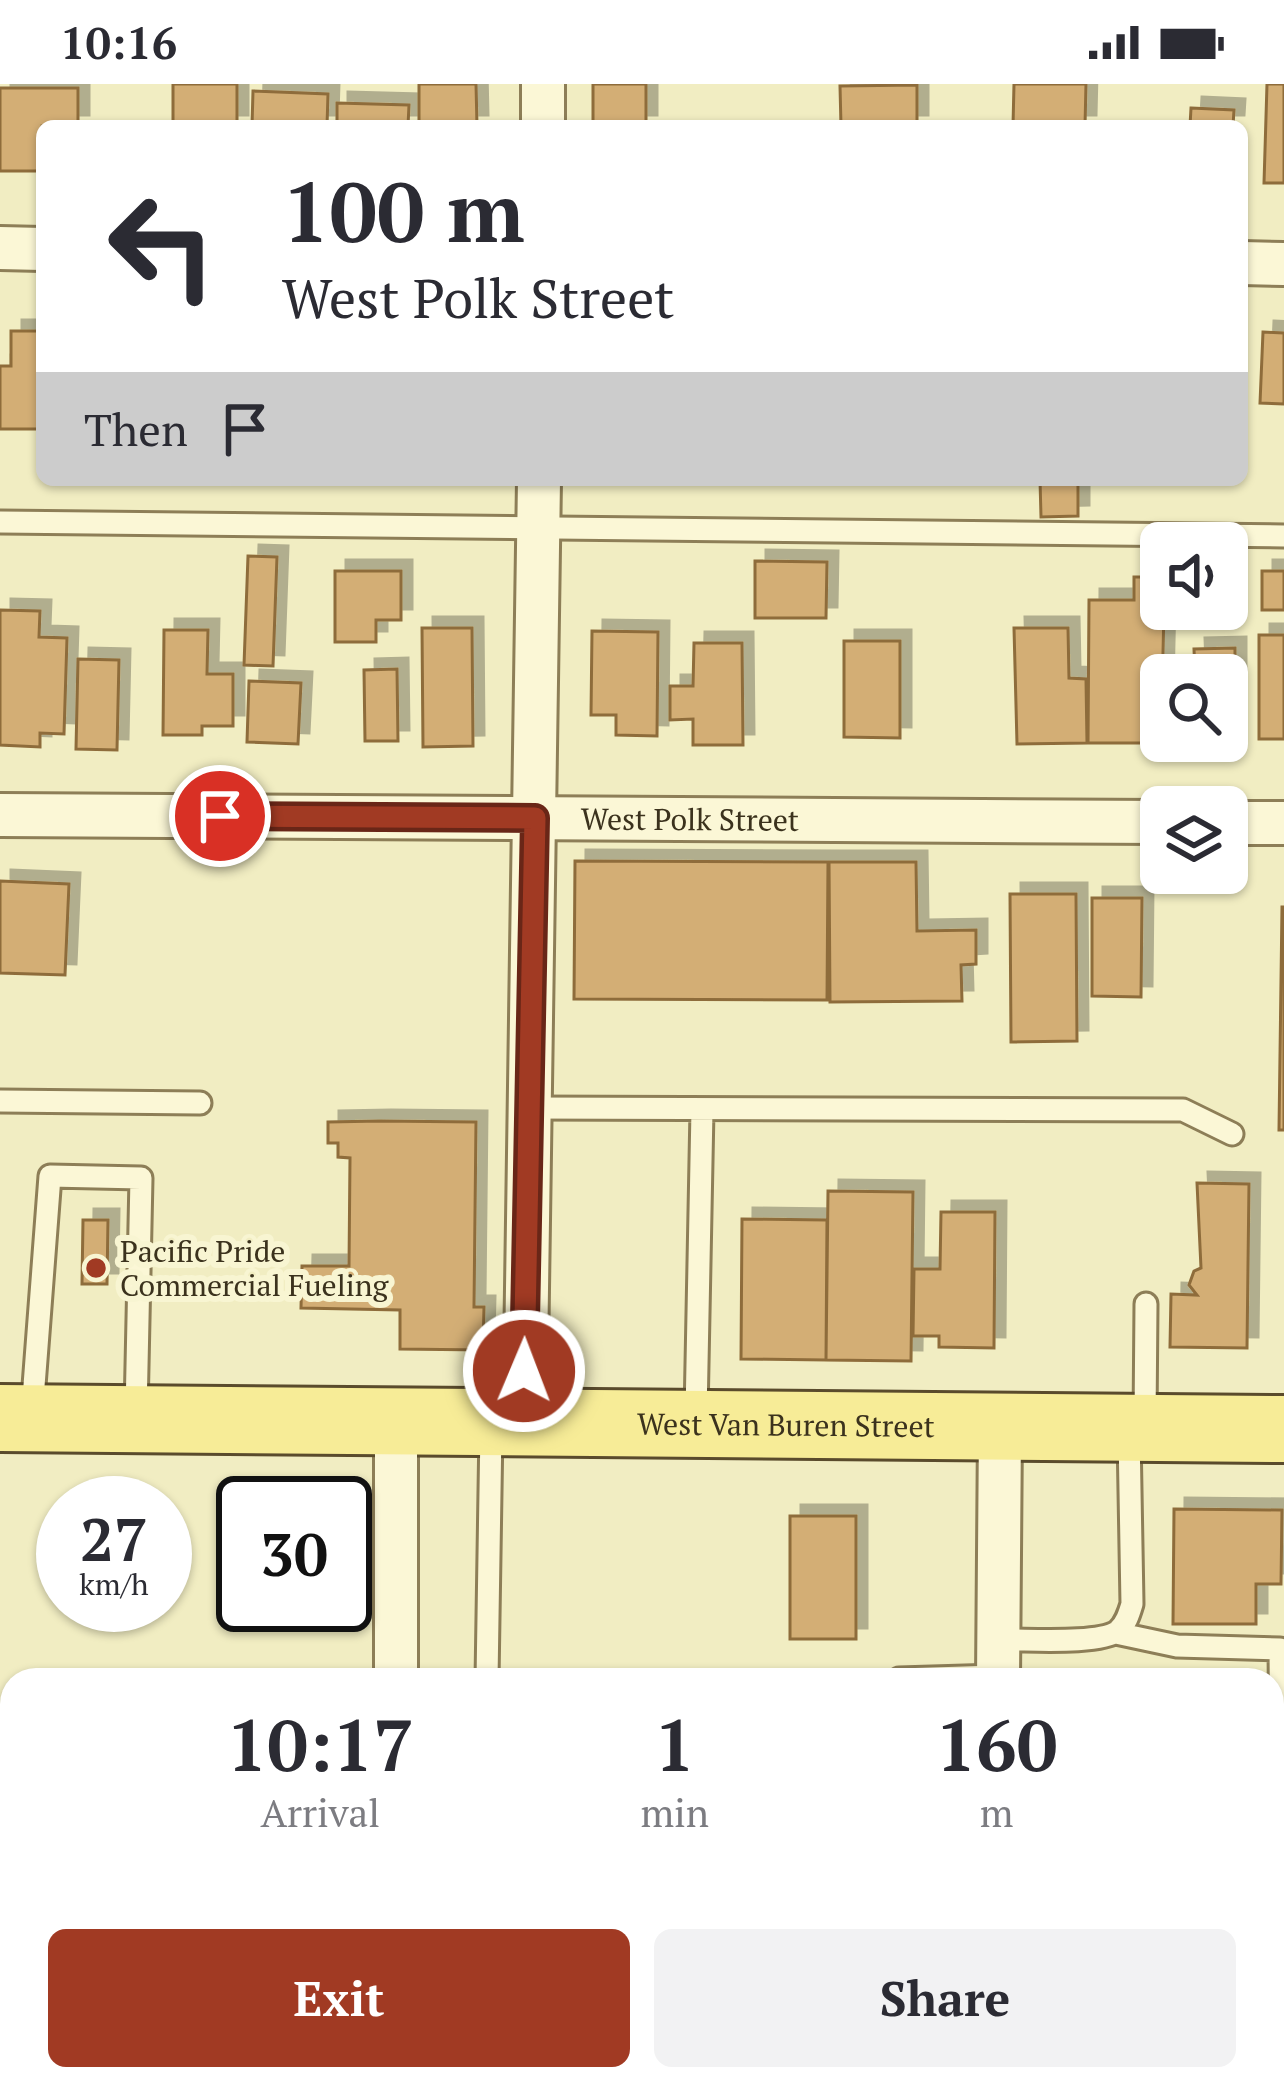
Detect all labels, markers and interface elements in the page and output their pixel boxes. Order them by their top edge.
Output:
text: 10:16 [60,12,177,72]
text: 100 m [282,155,525,266]
icon: left [84,168,240,324]
text: West Polk Street [282,262,674,333]
icon: arrive [212,396,278,462]
text: Then [84,399,188,459]
map controls [1140,522,1248,894]
button: sound [1140,522,1248,630]
button: search [1140,654,1248,762]
pin [169,765,271,867]
icon: arrive [187,783,253,849]
button: layers [1140,786,1248,894]
street label: West Polk Street [581,799,799,840]
place label: Pacific Pride Commercial Fueling [120,1231,390,1305]
marker: Pacific Pride Commercial Fueling [83,1255,109,1281]
position arrow [461,1308,587,1434]
street label: West Van Buren Street [637,1403,935,1446]
speed limit sign: 30 [216,1476,372,1632]
text: 27 [80,1499,148,1578]
text: km/h [79,1564,149,1604]
text: 10:17 [226,1696,414,1792]
text: 1 [654,1696,695,1792]
text: 160 [935,1696,1057,1792]
text: Arrival [260,1786,380,1838]
text: min [640,1786,709,1838]
text: m [980,1786,1013,1838]
button: Exit [48,1929,630,2067]
button: Share [654,1929,1236,2067]

